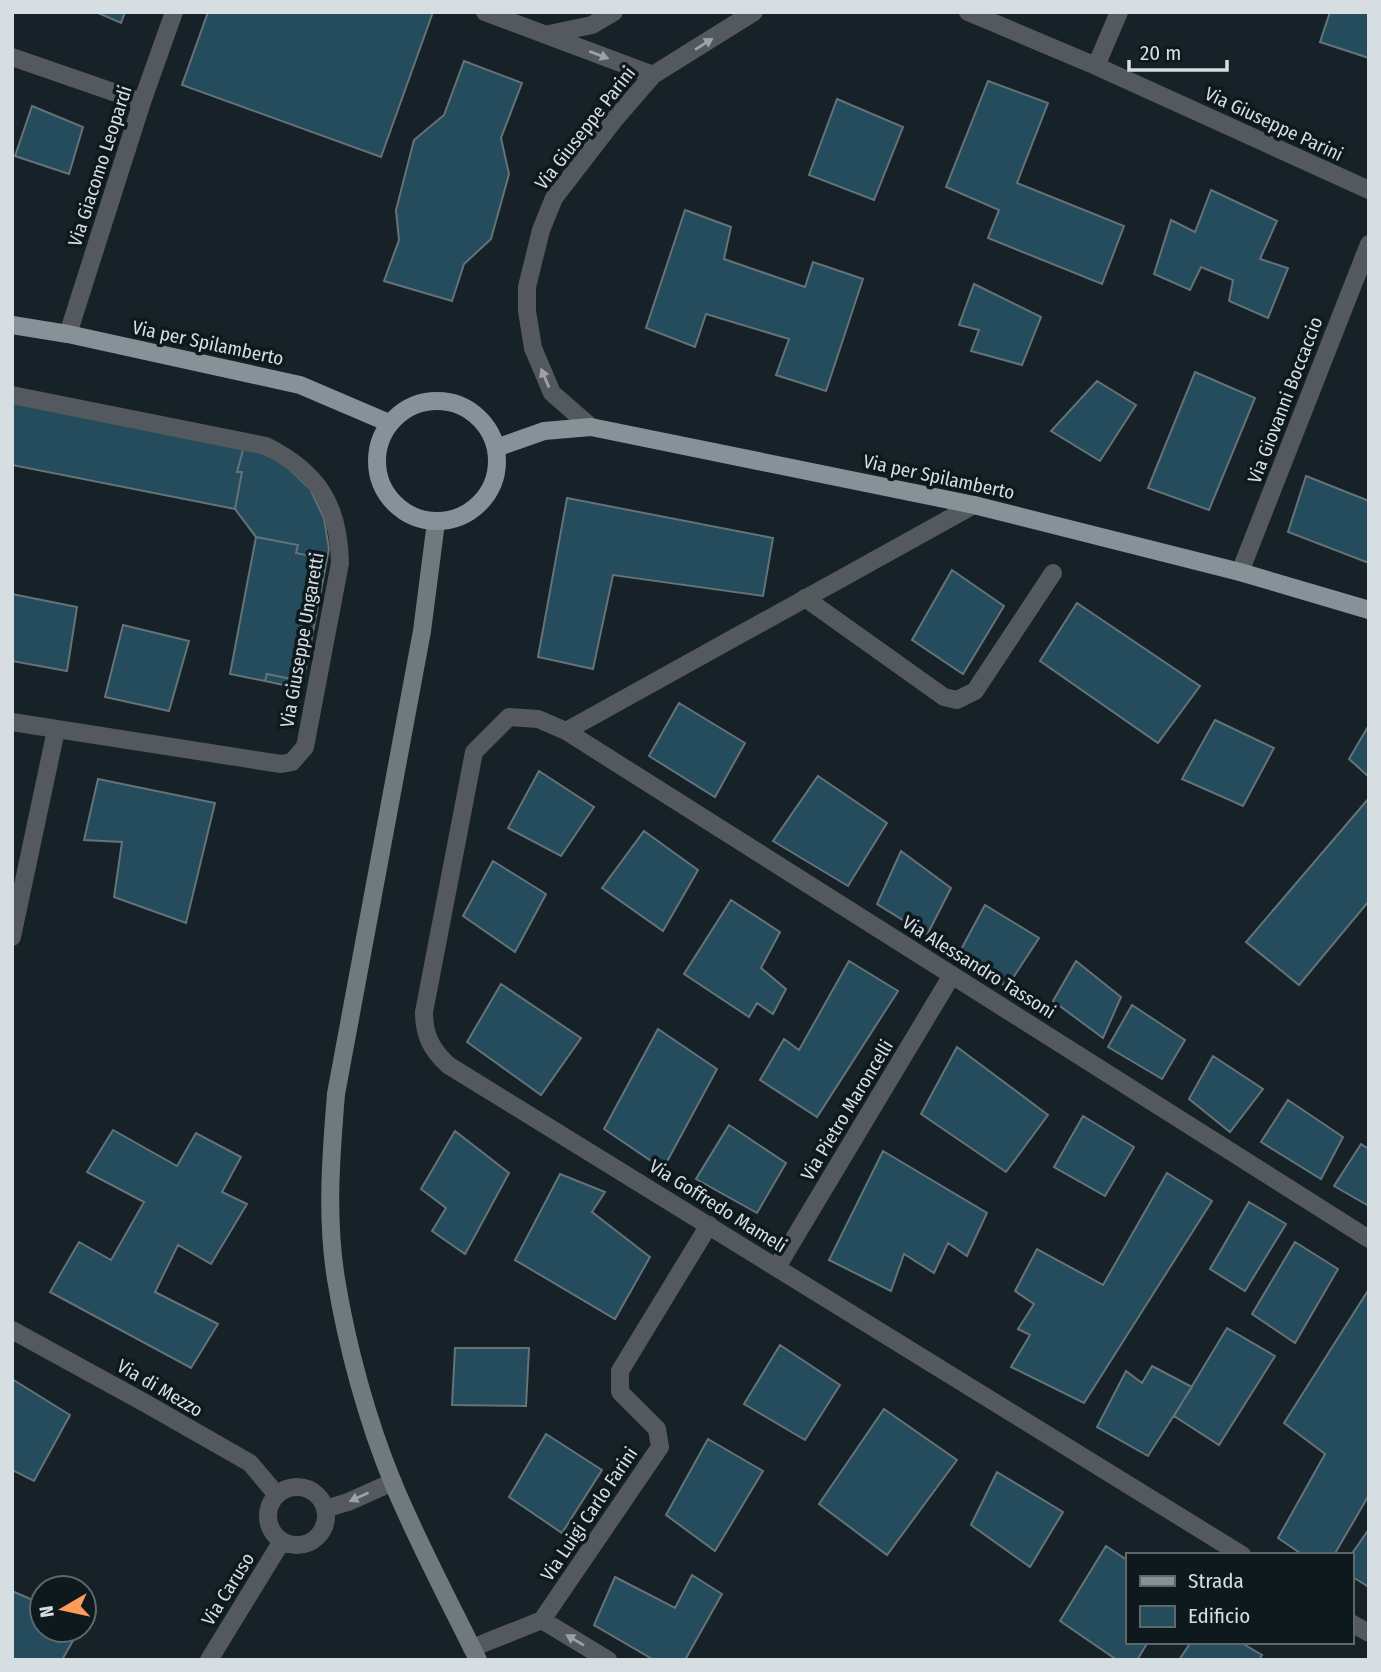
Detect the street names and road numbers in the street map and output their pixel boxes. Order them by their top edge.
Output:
street label: Via Giuseppe Parini [530,62,640,194]
street label: Via Giuseppe Parini [1201,82,1347,166]
street label: Via Giacomo Leopardi [63,83,137,249]
street label: Via Giovanni Boccaccio [1243,313,1327,487]
street label: Via per Spilamberto [130,316,286,370]
street label: Via per Spilamberto [861,450,1017,504]
street label: Via Giuseppe Ungaretti [275,551,329,729]
street label: Via Alessandro Tassoni [898,911,1060,1023]
street label: Via Pietro Maroncelli [796,1035,898,1185]
street label: Via Goffredo Mameli [645,1155,791,1257]
street label: Via di Mezzo [113,1354,207,1422]
street label: Via Luigi Carlo Farini [536,1443,642,1585]
street label: Via Caruso [197,1548,259,1630]

